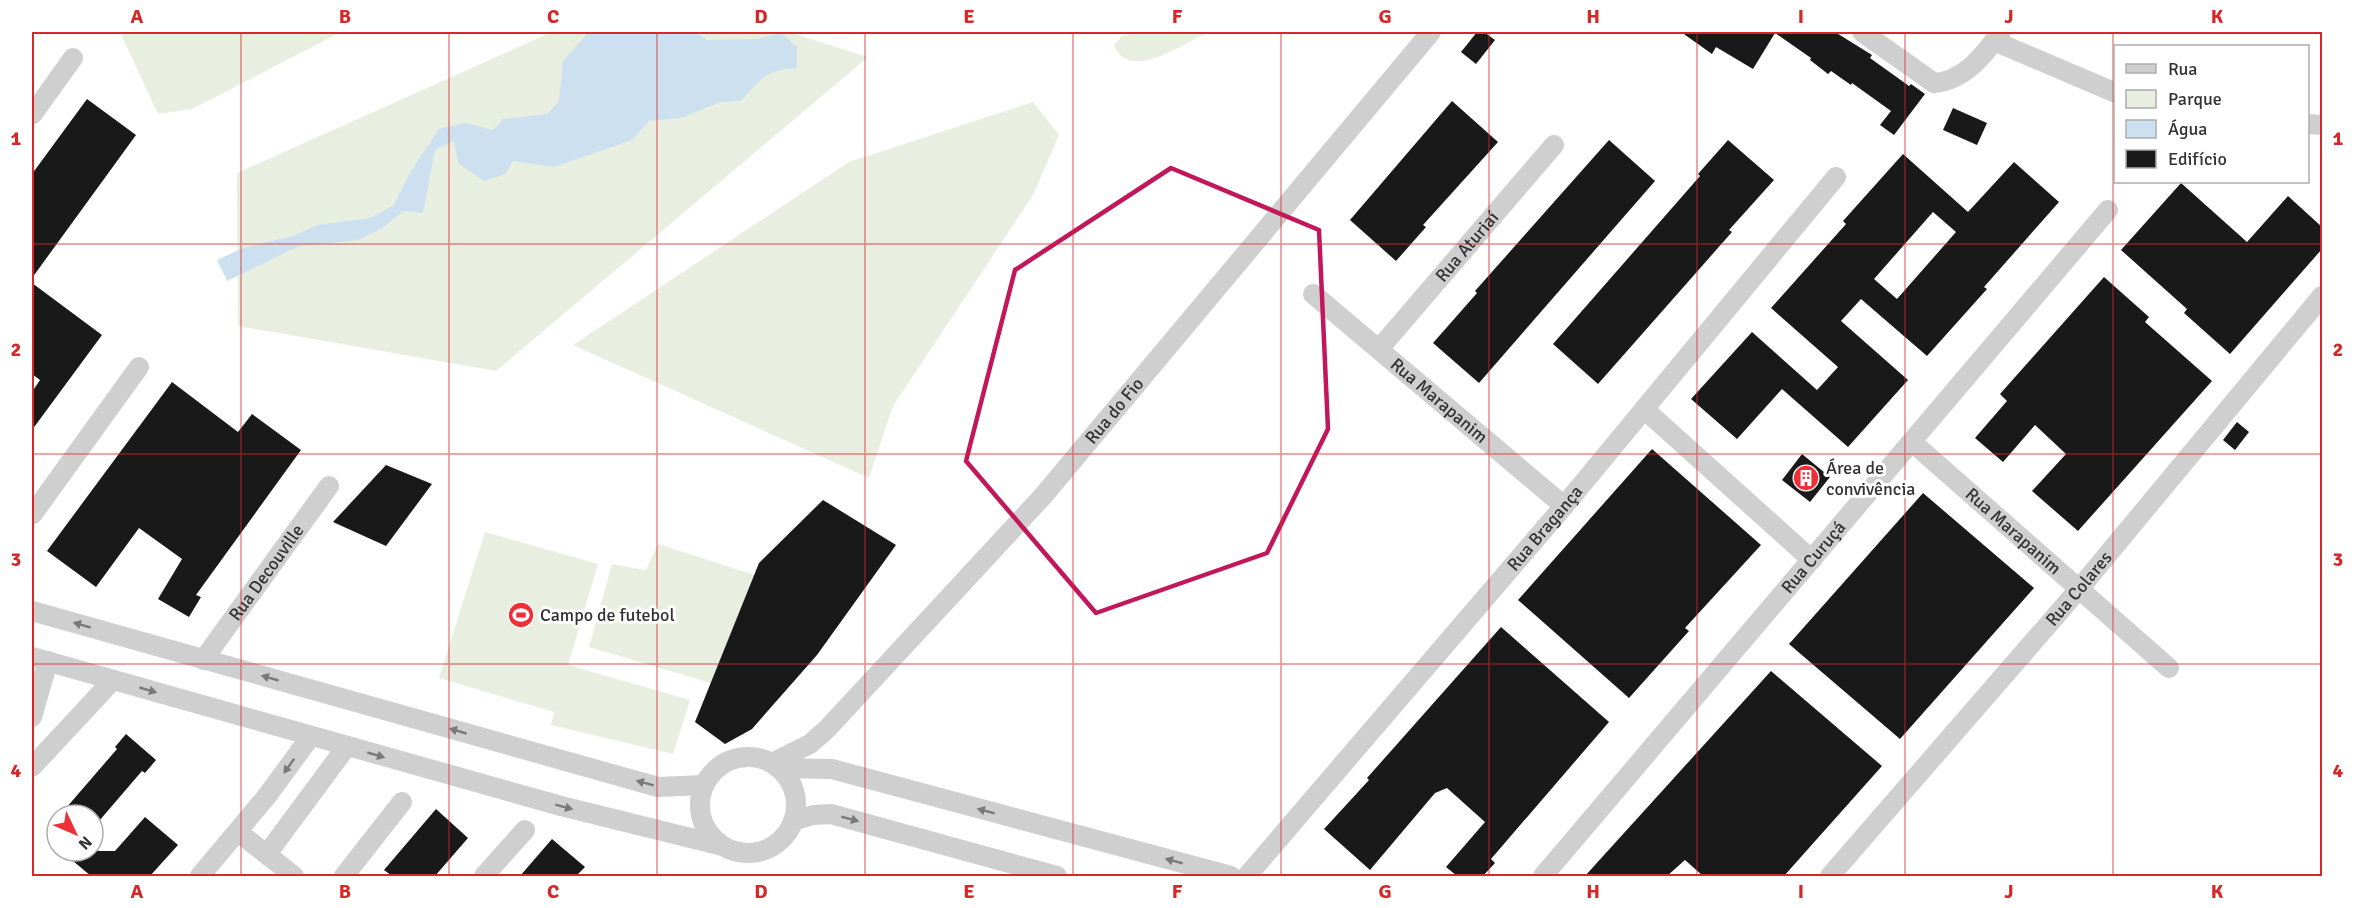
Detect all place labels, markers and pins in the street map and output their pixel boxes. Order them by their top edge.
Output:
place label: Área de convivência [1826,457,1915,500]
building icon: Área de convivência [1791,463,1821,493]
sports icon: Campo de futebol [506,600,536,630]
place label: Campo de futebol [540,604,675,626]

